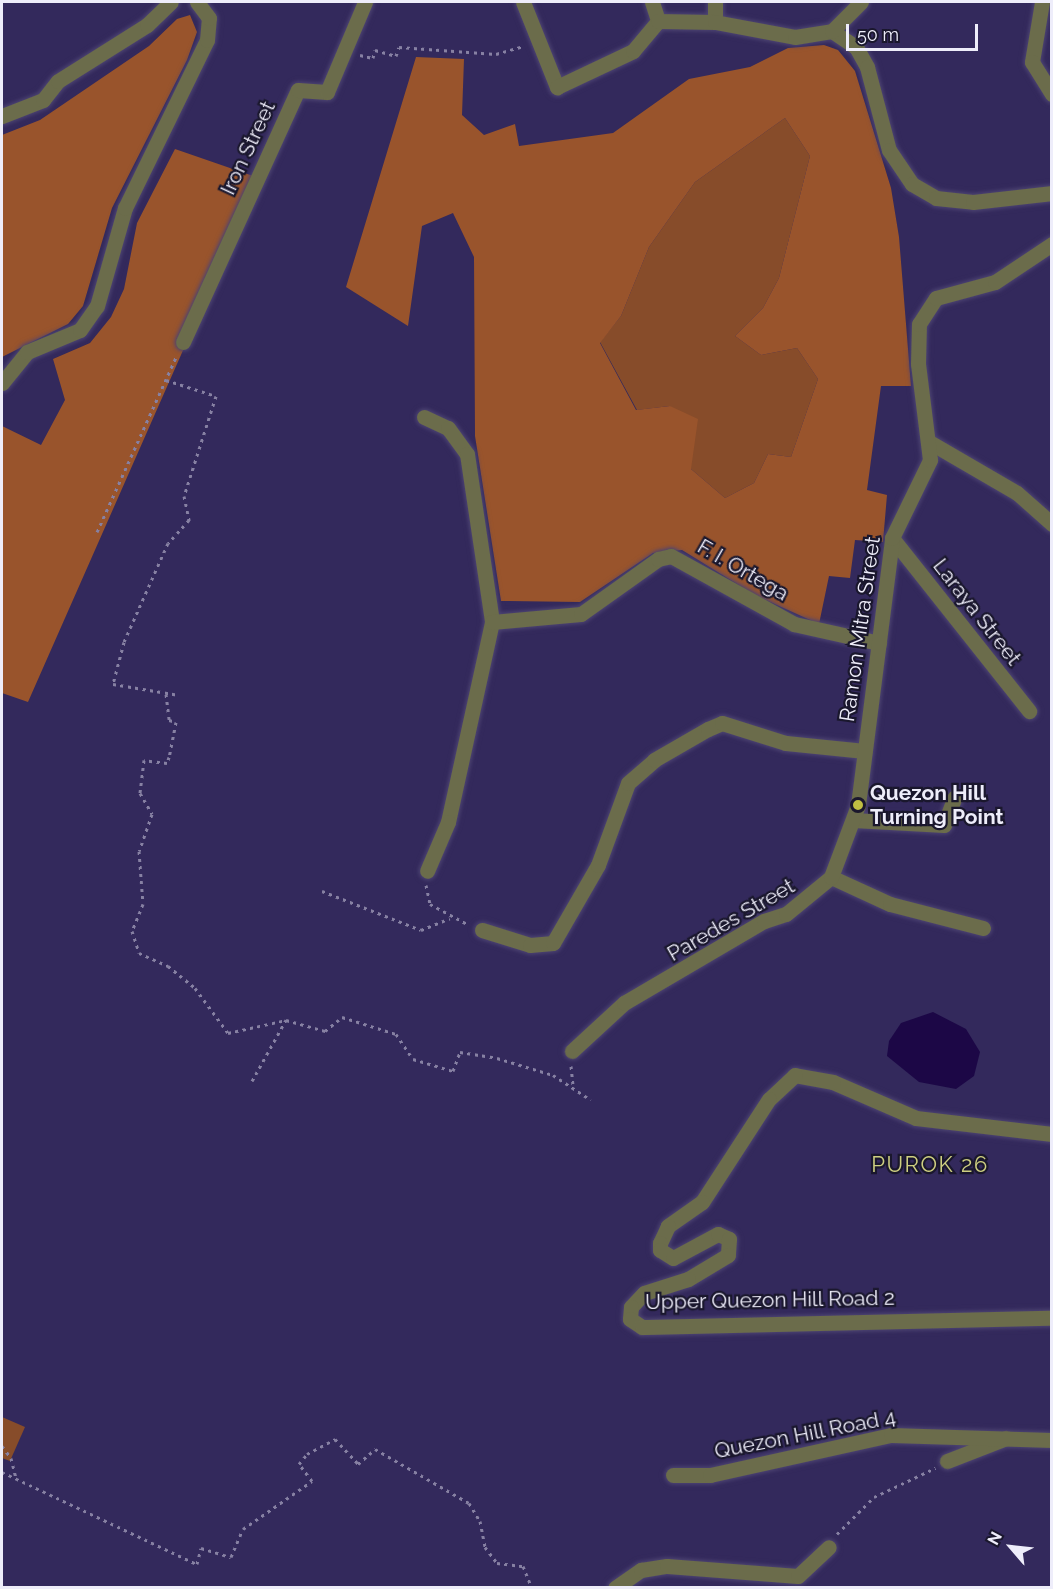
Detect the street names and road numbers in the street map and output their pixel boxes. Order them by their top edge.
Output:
street label: Iron Street [215,97,281,199]
street label: F. I. Ortega [693,534,793,606]
street label: Ramon Mitra Street [835,535,885,723]
street label: Laraya Street [928,554,1026,670]
street label: Paredes Street [663,873,799,967]
street label: Upper Quezon Hill Road 2 [644,1285,896,1315]
street label: Quezon Hill Road 4 [712,1404,898,1464]

